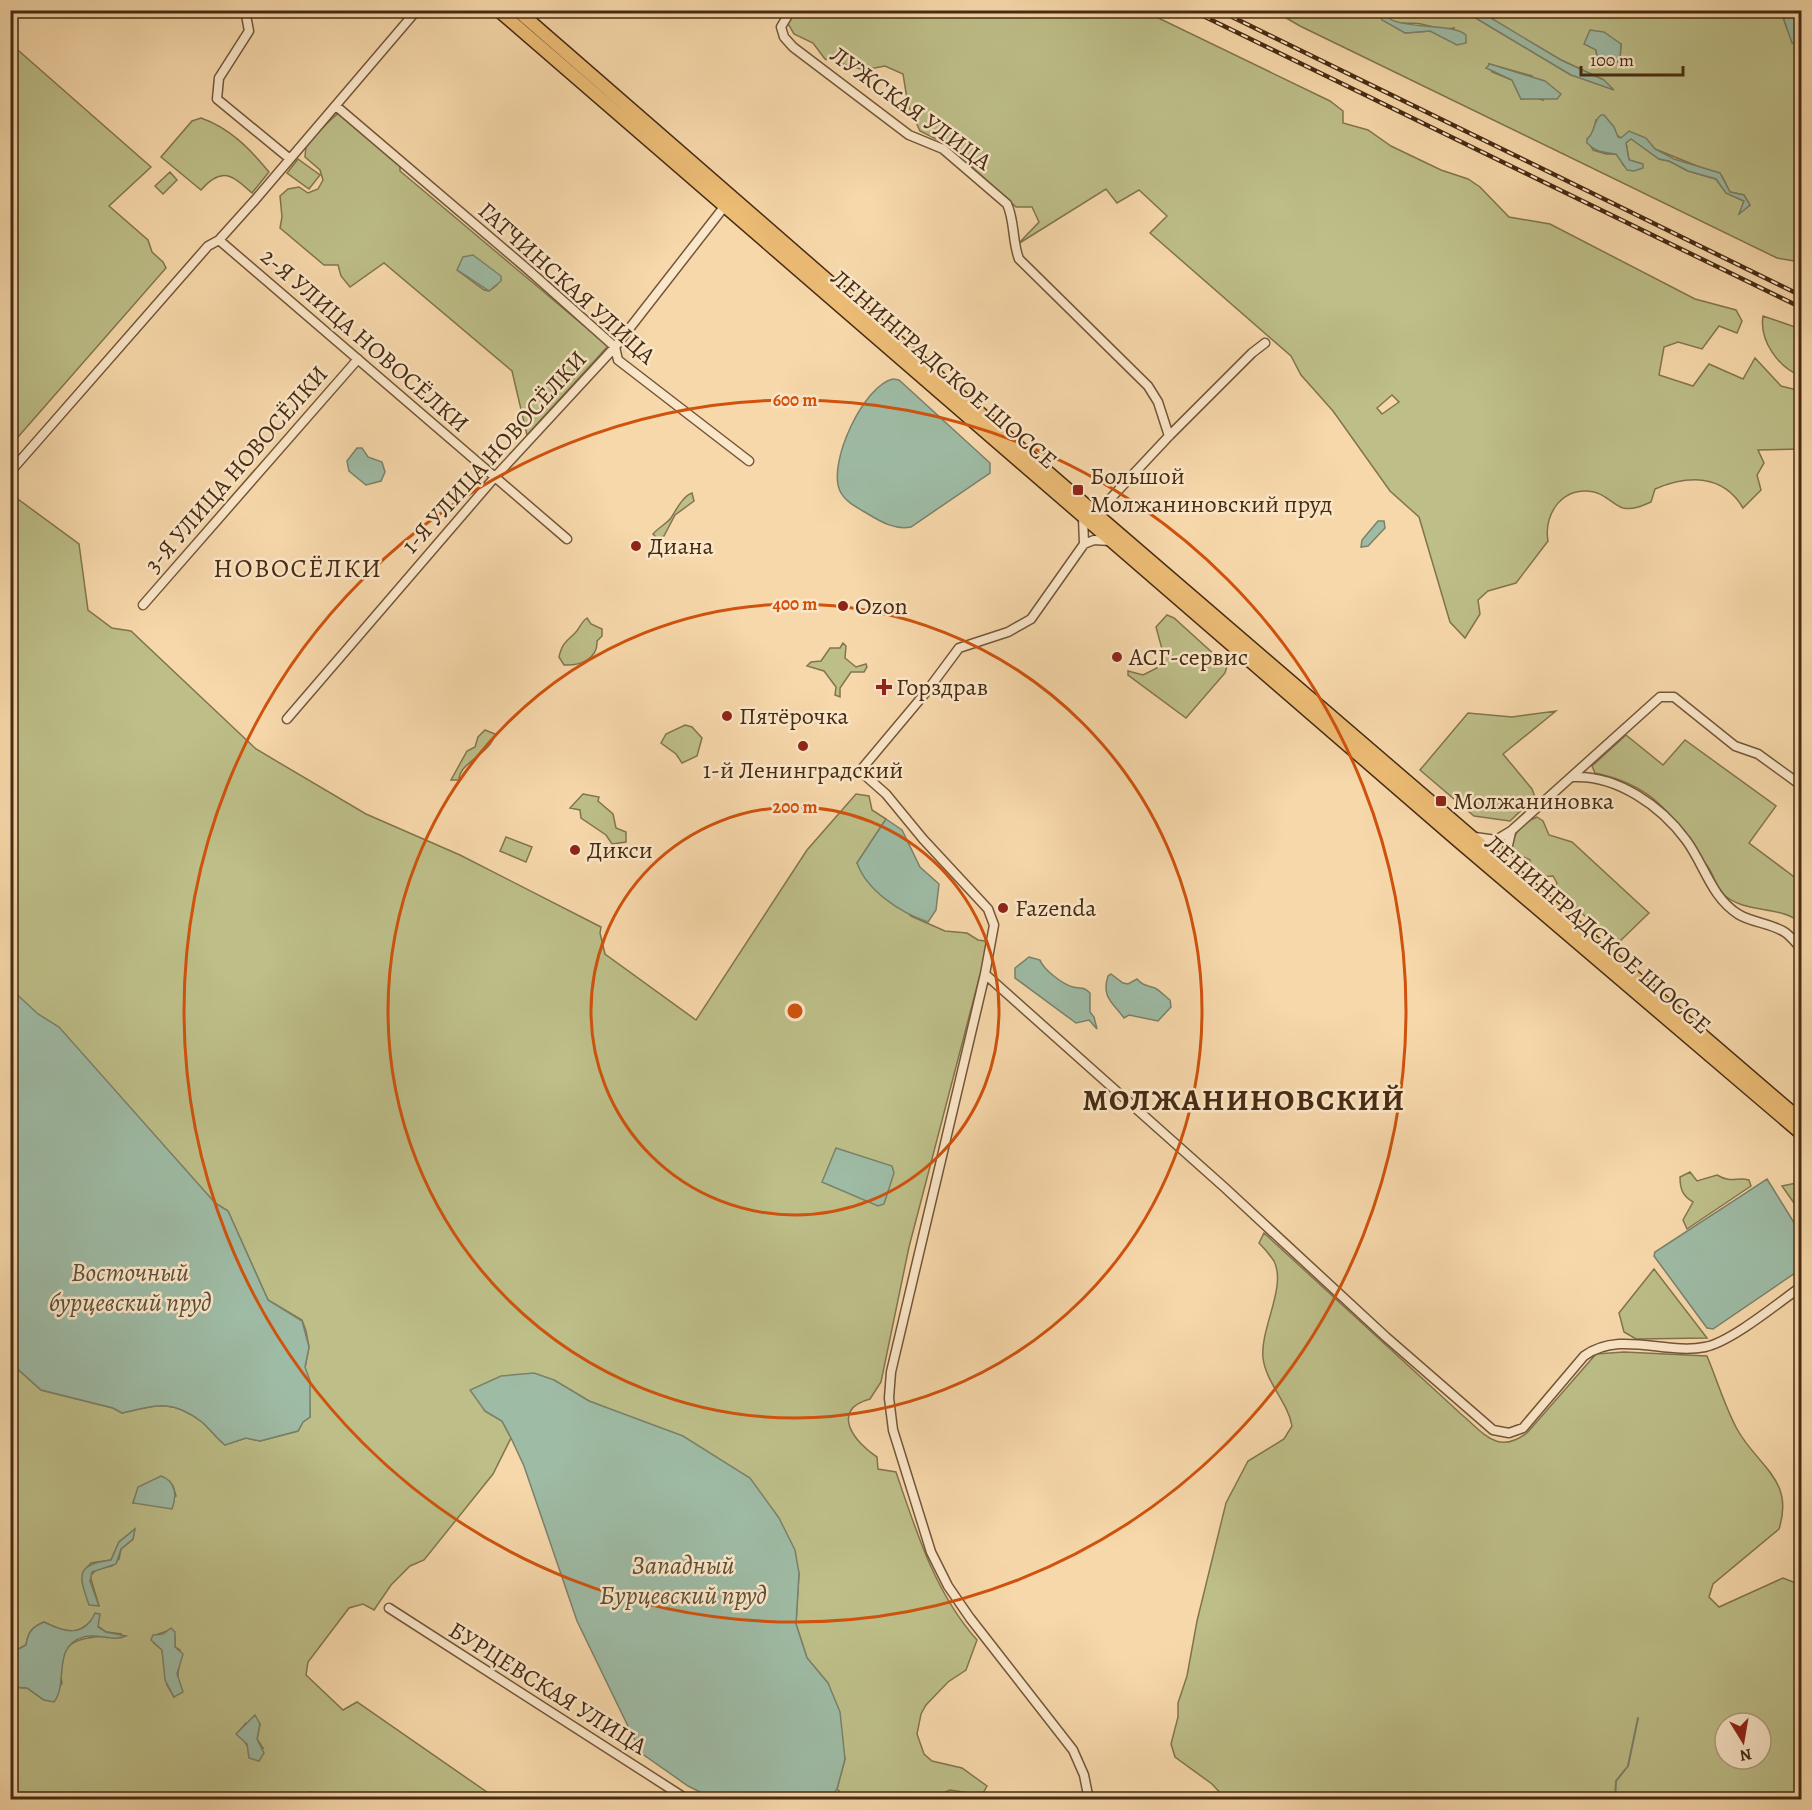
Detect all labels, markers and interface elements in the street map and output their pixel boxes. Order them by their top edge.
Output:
street label: ЛУЖСКАЯ УЛИЦА [824,39,999,178]
scale bar [1581,39,1683,77]
text: 100 m [1590,48,1634,72]
street label: ГАТЧИНСКАЯ УЛИЦА [471,195,663,372]
street label: 2-Я УЛИЦА НОВОСЁЛКИ [254,241,476,439]
street label: ЛЕНИНГРАДСКОЕ ШОССЕ [824,262,1064,476]
street label: 1-Я УЛИЦА НОВОСЁЛКИ [394,344,594,560]
street label: 3-Я УЛИЦА НОВОСЁЛКИ [138,360,334,578]
text: 600 m [773,388,817,412]
place label: Большой Молжаниновский пруд [1090,460,1332,520]
marker: Большой Молжаниновский пруд [1071,483,1085,497]
place label: Диана [648,530,714,562]
marker: Диана [629,539,643,553]
district label: НОВОСЁЛКИ [213,552,383,584]
place label: Ozon [855,590,908,622]
text: 400 m [773,592,817,616]
marker: Ozon [836,599,850,613]
place label: АСГ-сервис [1128,641,1248,673]
marker: АСГ-сервис [1110,650,1124,664]
place label: Горздрав [896,671,988,703]
marker: Горздрав [877,680,891,694]
place label: Пятёрочка [739,700,849,732]
marker: Пятёрочка [720,709,734,723]
marker: 1-й Ленинградский [796,739,810,753]
place label: 1-й Ленинградский [703,754,903,786]
place label: Молжаниновка [1453,785,1614,817]
marker: Молжаниновка [1434,794,1448,808]
text: 200 m [772,795,818,819]
street label: ЛЕНИНГРАДСКОЕ ШОССЕ [1478,827,1718,1041]
place label: Дикси [587,834,653,866]
marker: Дикси [568,843,582,857]
place label: Fazenda [1015,892,1097,924]
marker: Fazenda [996,901,1010,915]
centre of rings [785,1001,805,1021]
district label: МОЛЖАНИНОВСКИЙ [1083,1080,1405,1120]
water label: Восточный бурцевский пруд [49,1255,211,1320]
water label: Западный Бурцевский пруд [599,1548,767,1613]
street label: БУРЦЕВСКАЯ УЛИЦА [443,1614,654,1763]
north arrow [1713,1711,1773,1771]
text: N [1738,1743,1753,1767]

